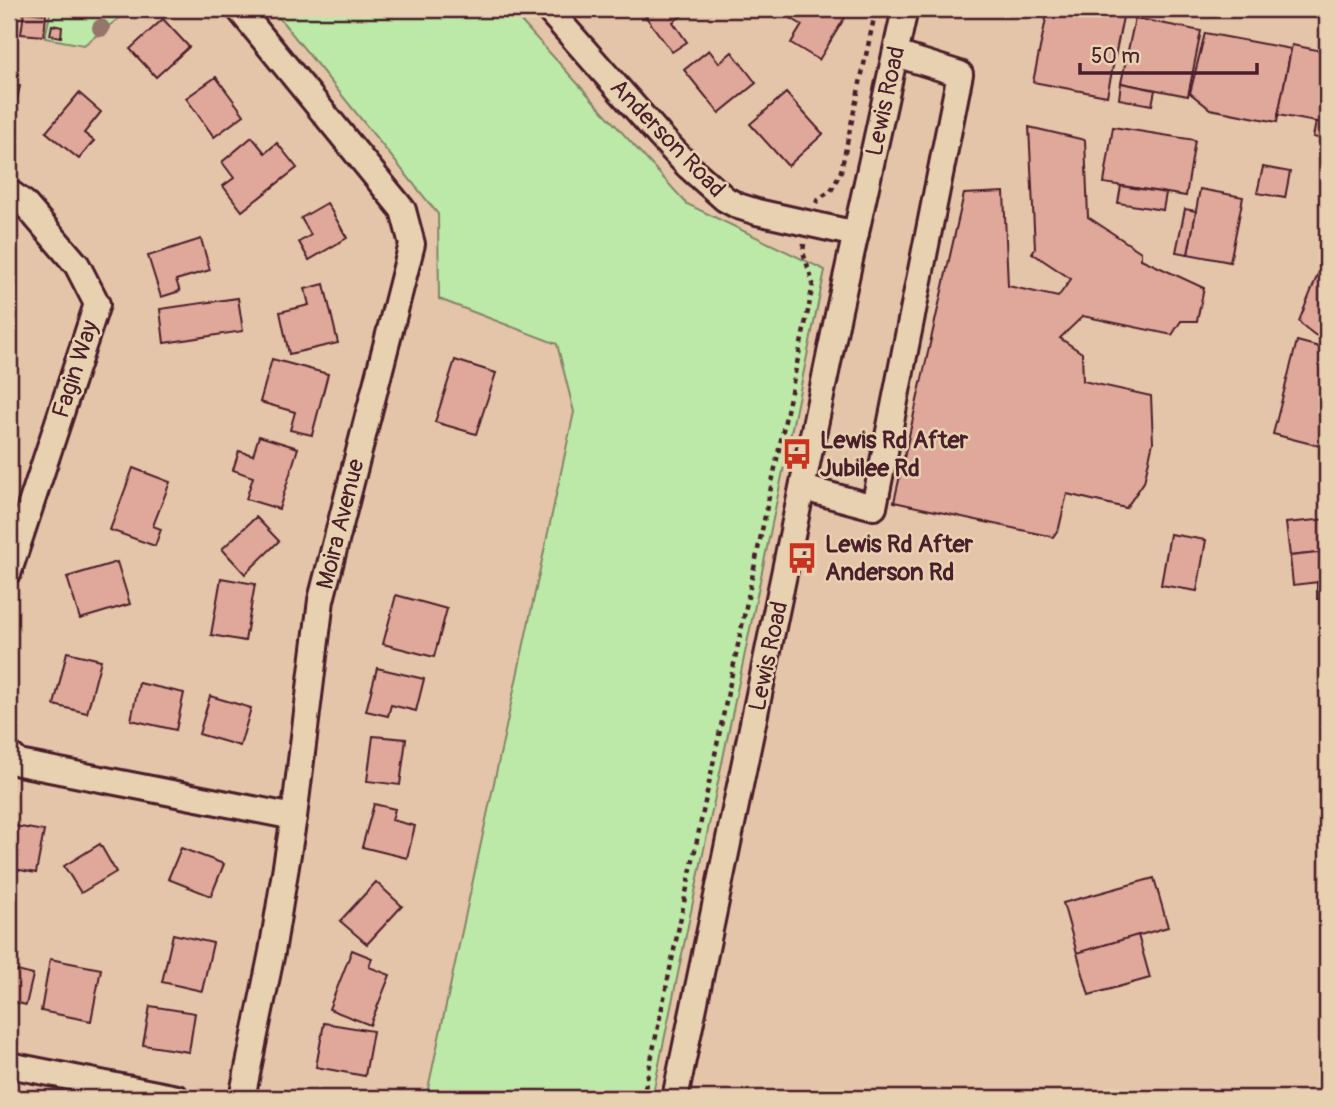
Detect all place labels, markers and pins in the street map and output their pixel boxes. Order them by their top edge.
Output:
place label: Lewis Rd After Jubilee Rd [820,426,968,483]
bus stop icon: Lewis Rd After Jubilee Rd [780,437,814,471]
place label: Lewis Rd After Anderson Rd [825,530,973,587]
bus stop icon: Lewis Rd After Anderson Rd [785,541,819,575]

